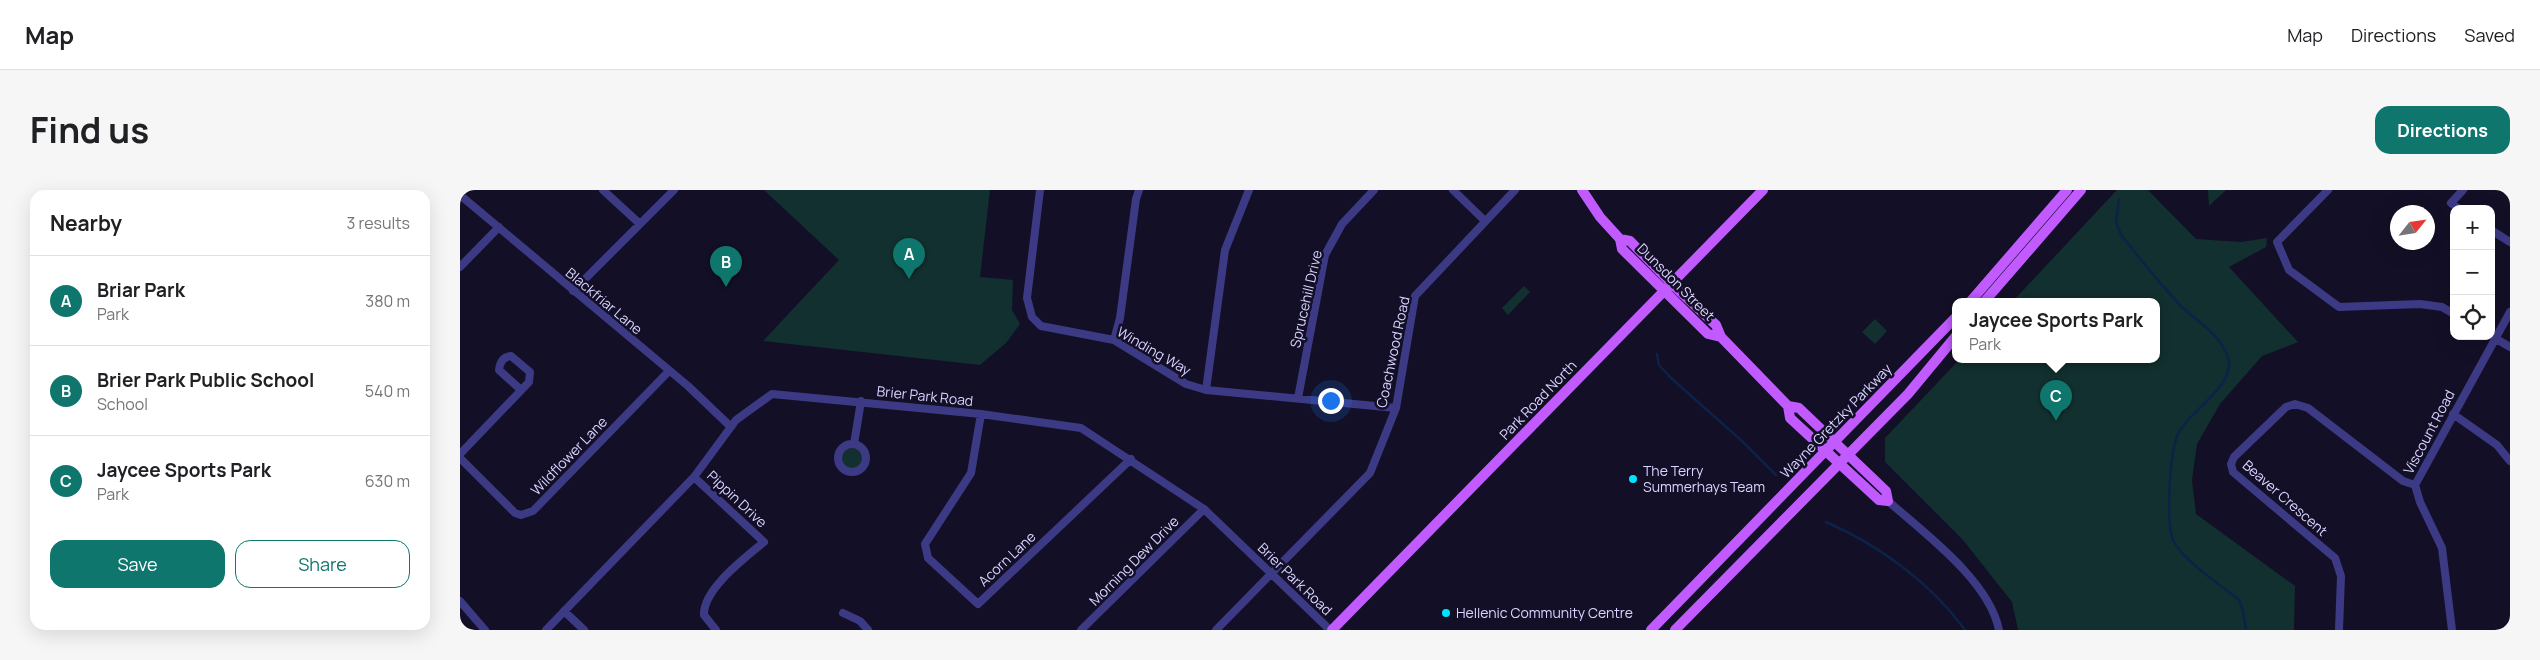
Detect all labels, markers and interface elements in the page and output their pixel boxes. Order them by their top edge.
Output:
text: Map [25,18,74,51]
text: Map [2287,23,2323,47]
text: Directions [2351,23,2436,47]
text: Saved [2464,23,2515,47]
text: Find us [30,106,149,154]
button: Directions [2375,106,2510,154]
north arrow [2390,205,2435,250]
map controls [2450,205,2495,340]
button: + [2450,205,2495,250]
text: Nearby [50,209,122,237]
text: 3 results [347,212,410,234]
pin: A [893,238,925,279]
street label: Dunsdon Street [1634,239,1719,325]
pin: B [710,246,742,287]
street label: Sprucehill Drive [1285,248,1326,350]
button: − [2450,250,2495,295]
street label: Blackfriar Lane [562,263,647,338]
text: Briar Park [97,277,185,303]
text: A [61,290,71,312]
text: 380 m [365,290,410,312]
street label: Coachwood Road [1371,294,1414,409]
button: locate [2450,295,2495,340]
popup [1952,298,2160,363]
text: Park [97,303,129,325]
text: Jaycee Sports Park [1969,307,2143,333]
street label: Winding Way [1114,322,1195,380]
text: Park [1969,333,2001,355]
street label: Park Road North [1495,356,1580,443]
street label: Wayne Gretzky Parkway [1776,359,1896,482]
text: Brier Park Public School [97,367,314,393]
text: B [61,380,71,402]
text: 540 m [365,380,410,402]
pin: C [2040,380,2072,421]
street label: Brier Park Road [876,381,974,410]
street label: Viscount Road [2398,386,2459,477]
your location [1318,388,1344,414]
text: School [97,393,148,415]
street label: Wildflower Lane [526,412,611,499]
street label: Beaver Crescent [2239,455,2332,540]
text: Jaycee Sports Park [97,457,271,483]
place label: The Terry Summerhays Team [1643,461,1765,496]
street label: Pippin Drive [703,466,771,531]
text: C [60,470,72,492]
text: 630 m [365,470,410,492]
marker: The Terry Summerhays Team [1627,473,1639,485]
text: Park [97,483,129,505]
street label: Morning Dew Drive [1085,512,1183,610]
street label: Acorn Lane [974,527,1040,590]
street label: Brier Park Road [1254,538,1337,619]
button: Save [50,540,225,588]
button: Share [235,540,410,588]
place label: Hellenic Community Centre [1456,603,1633,622]
marker: Hellenic Community Centre [1440,607,1452,619]

